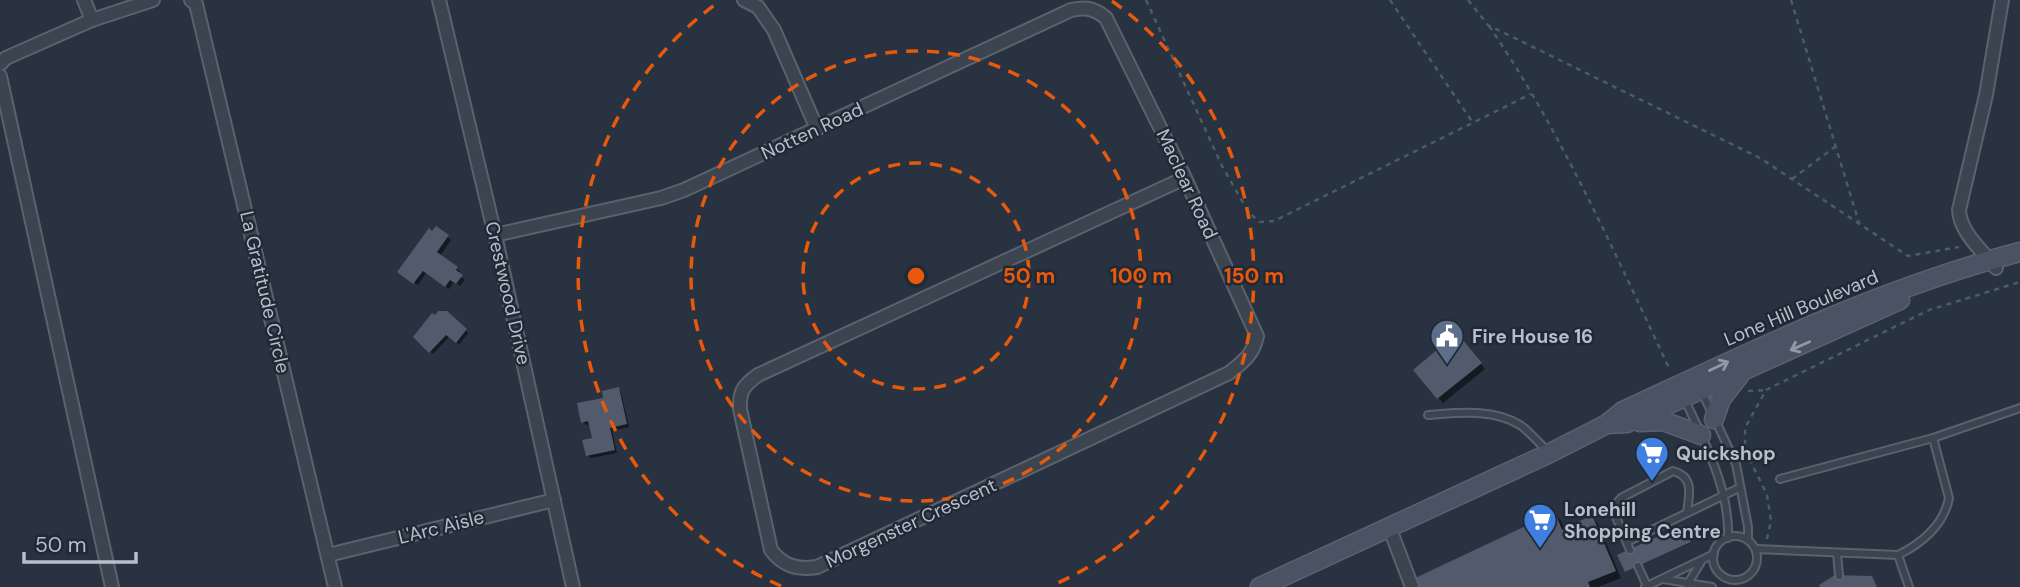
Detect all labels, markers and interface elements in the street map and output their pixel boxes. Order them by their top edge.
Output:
street label: Notten Road [757,97,867,165]
street label: Maclear Road [1151,125,1223,243]
street label: La Gratitude Circle [234,208,296,376]
street label: Crestwood Drive [479,219,537,367]
text: 50 m [1003,262,1055,290]
text: 100 m [1110,262,1172,290]
text: 150 m [1224,262,1284,290]
centre of rings [904,264,928,288]
street label: Lone Hill Boulevard [1720,264,1882,352]
public building icon: Fire House 16 [1428,317,1466,366]
place label: Fire House 16 [1472,324,1593,349]
one-way arrow [1789,340,1811,353]
one-way arrow [1708,359,1729,372]
supermarket icon: Quickshop [1633,434,1671,483]
place label: Quickshop [1676,441,1776,466]
street label: Morgenster Crescent [822,472,1000,574]
place label: Lonehill Shopping Centre [1564,497,1721,544]
supermarket icon: Lonehill Shopping Centre [1521,501,1559,550]
street label: L'Arc Aisle [395,504,487,550]
scale bar [24,520,136,564]
text: 50 m [35,531,86,559]

